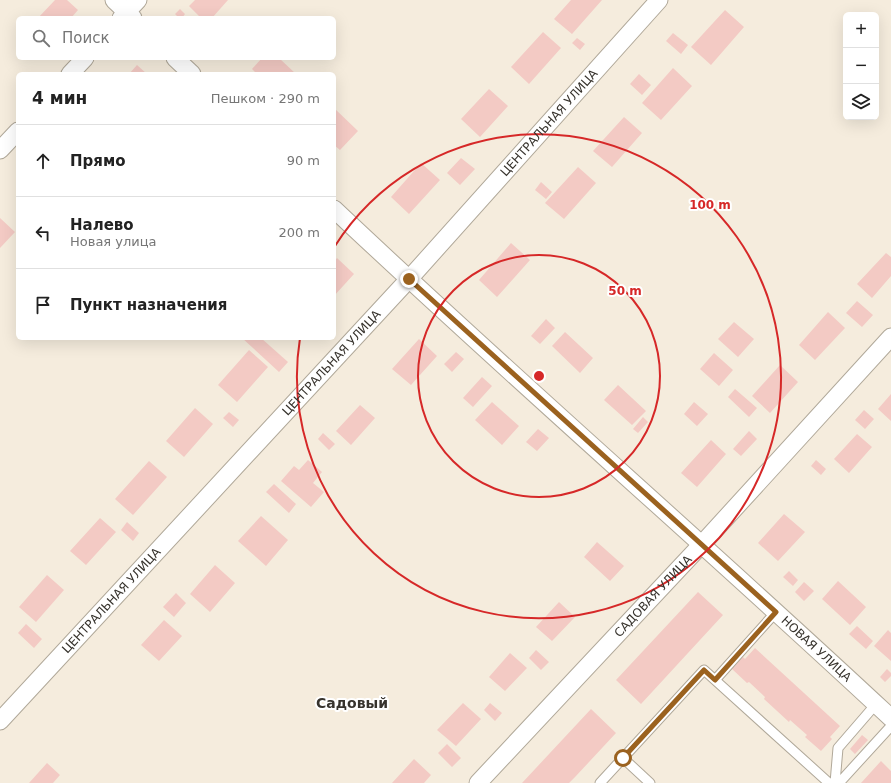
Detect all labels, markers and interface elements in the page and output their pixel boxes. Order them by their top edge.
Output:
map controls [843,12,879,120]
button: + [843,12,879,48]
search box [16,16,336,60]
icon: search [30,27,52,49]
text: Поиск [62,29,110,47]
button: − [843,48,879,84]
street label: ЦЕНТРАЛЬНАЯ УЛИЦА [498,66,601,179]
button: layers [843,84,879,120]
text: 4 мин [32,88,87,108]
text: Пешком · 290 m [211,91,320,106]
icon: ahead [32,150,54,172]
text: Прямо [70,152,126,170]
text: 90 m [287,153,320,168]
text: 100 m [689,198,731,212]
text: Налево [70,216,134,234]
icon: left [32,222,54,244]
text: 200 m [278,225,320,240]
text: Новая улица [70,234,157,249]
route end [400,270,418,288]
text: 50 m [608,284,642,298]
icon: arrive [32,294,54,316]
text: Пункт назначения [70,296,227,314]
street label: ЦЕНТРАЛЬНАЯ УЛИЦА [279,307,384,418]
centre of rings [532,369,546,383]
street label: ЦЕНТРАЛЬНАЯ УЛИЦА [59,545,164,656]
street label: САДОВАЯ УЛИЦА [611,552,695,640]
street label: НОВАЯ УЛИЦА [779,613,855,685]
district label: Садовый [316,695,388,711]
route start [614,749,632,767]

